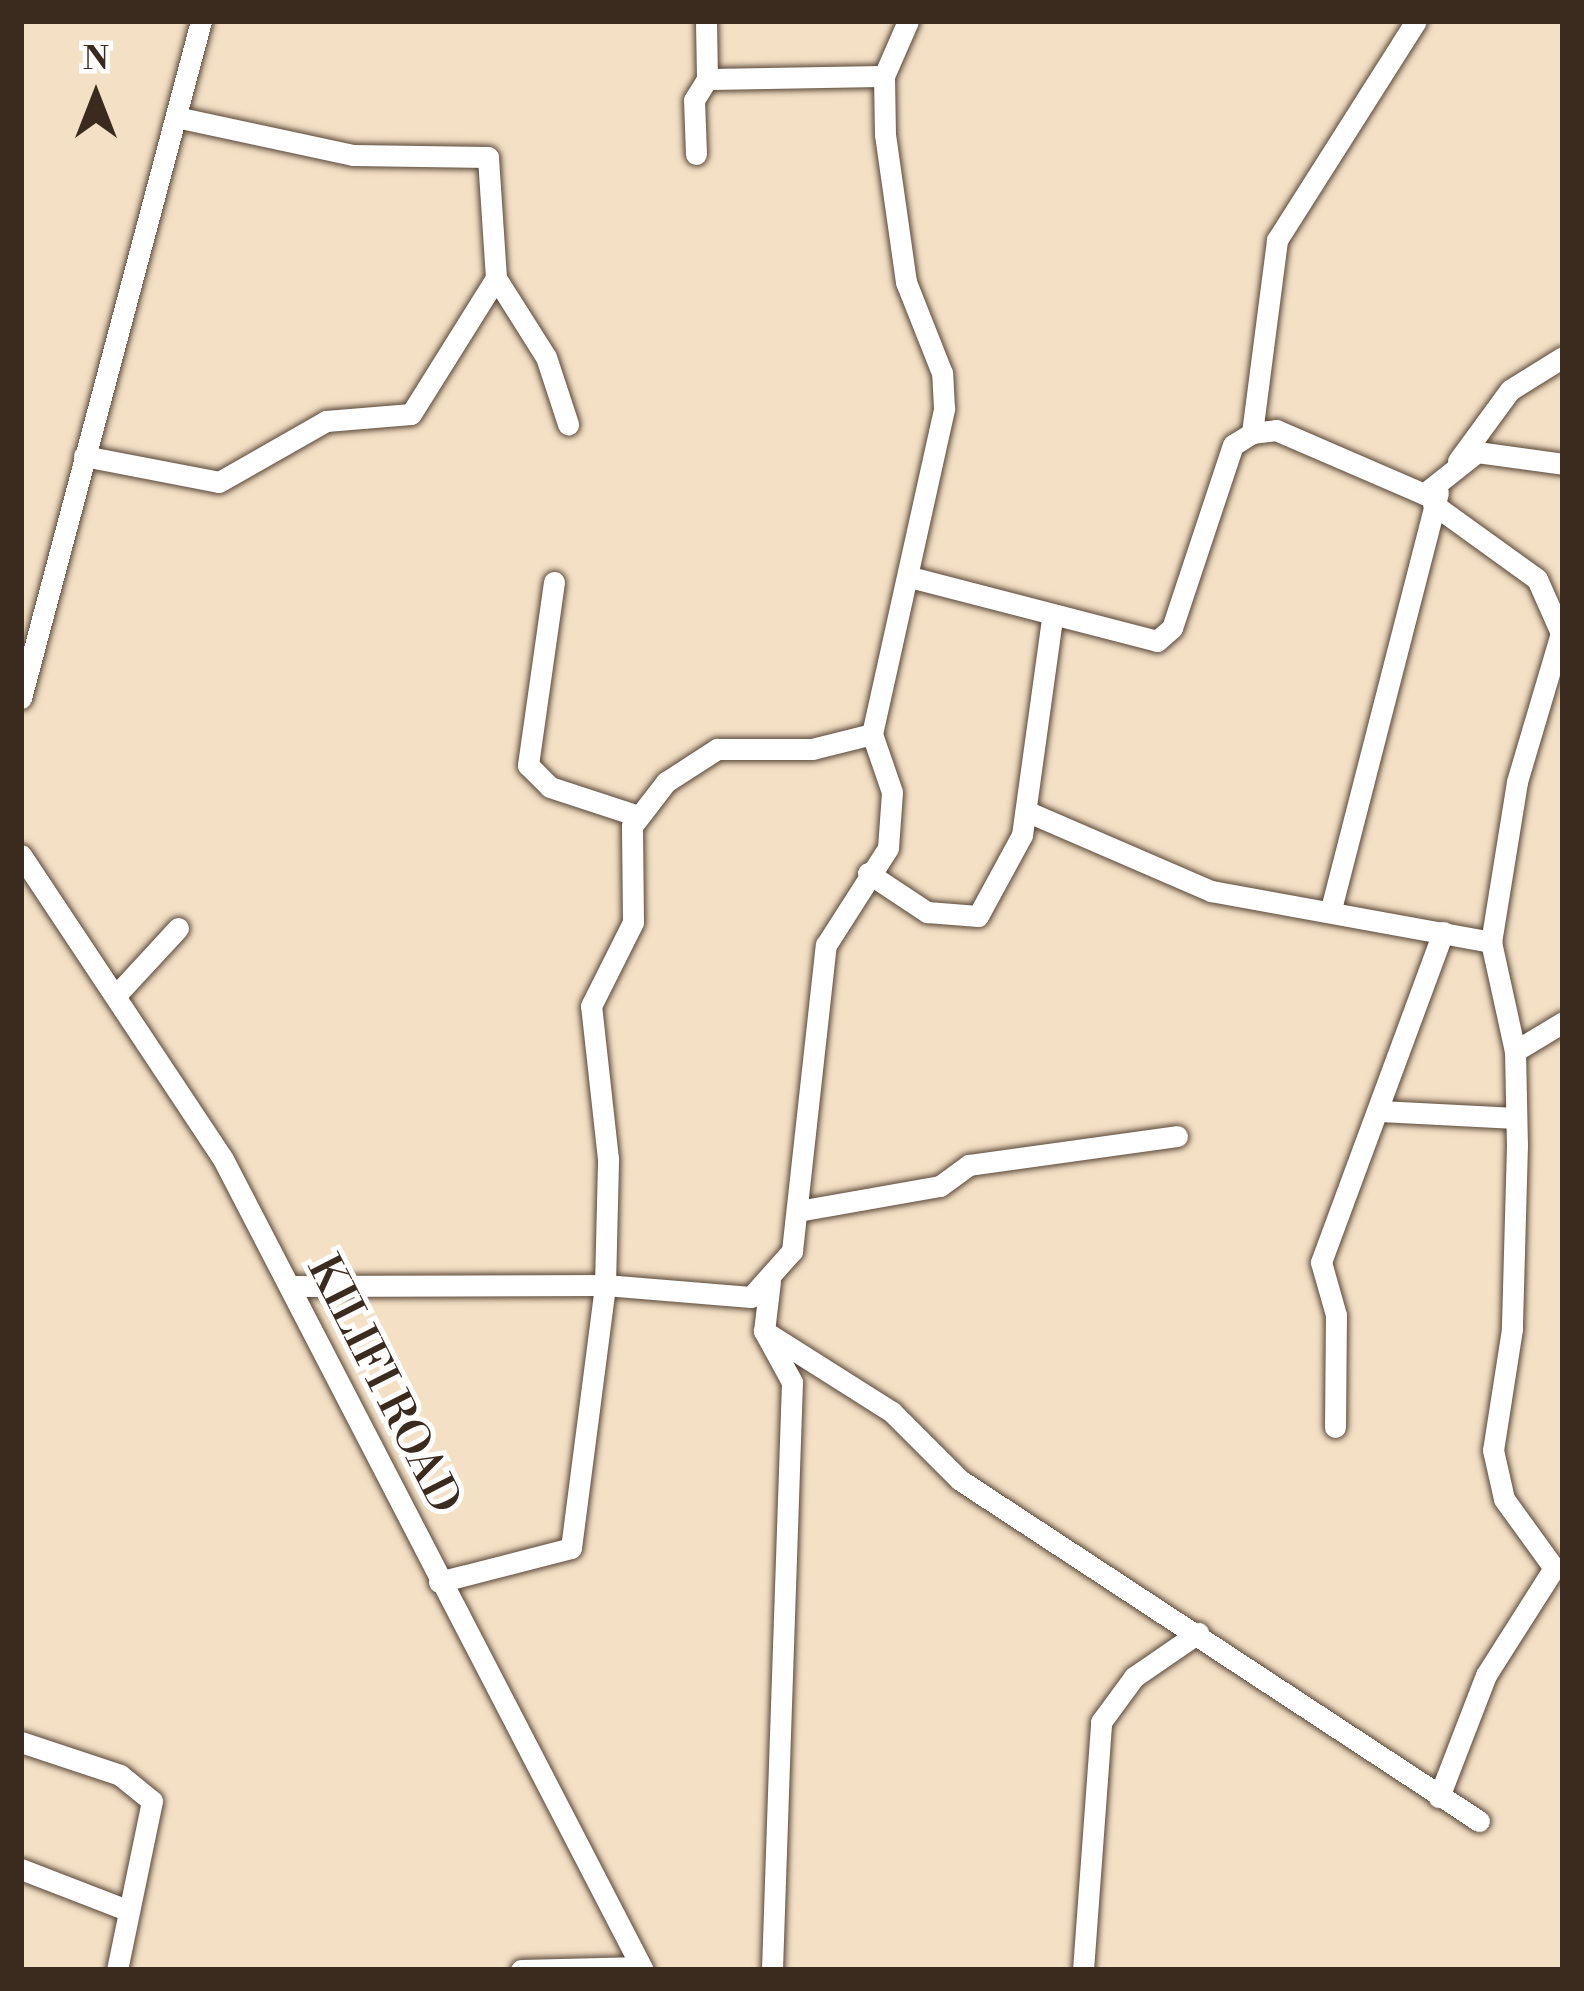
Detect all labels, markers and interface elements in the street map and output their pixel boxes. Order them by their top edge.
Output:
north arrow [36,36,156,156]
text: N [83,39,109,80]
street label: KILIFI ROAD [295,1247,471,1523]

